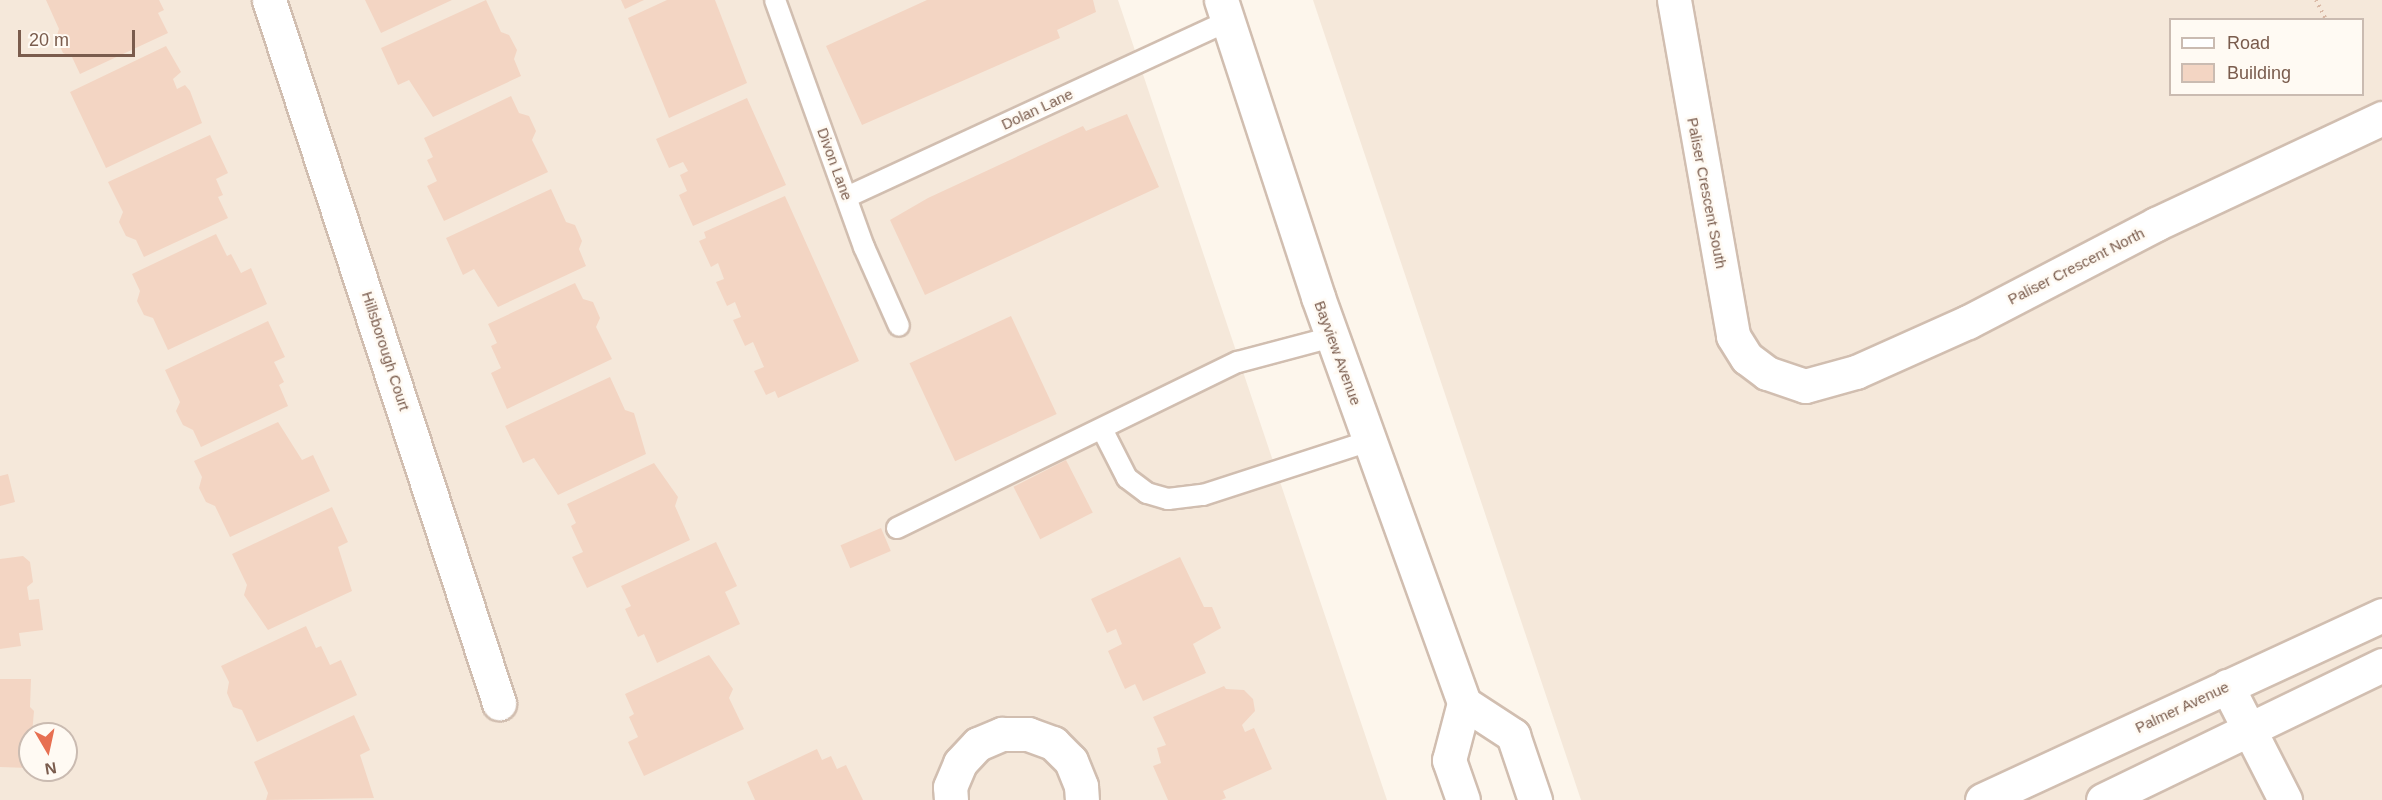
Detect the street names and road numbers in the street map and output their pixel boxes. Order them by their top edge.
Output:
street label: Dolan Lane [998,85,1076,133]
street label: Paliser Crescent South [1684,116,1730,270]
street label: Divon Lane [814,125,856,203]
street label: Paliser Crescent North [2005,224,2147,308]
street label: Hillsborough Court [358,289,414,413]
street label: Bayview Avenue [1311,298,1365,408]
street label: Palmer Avenue [2132,677,2232,737]

